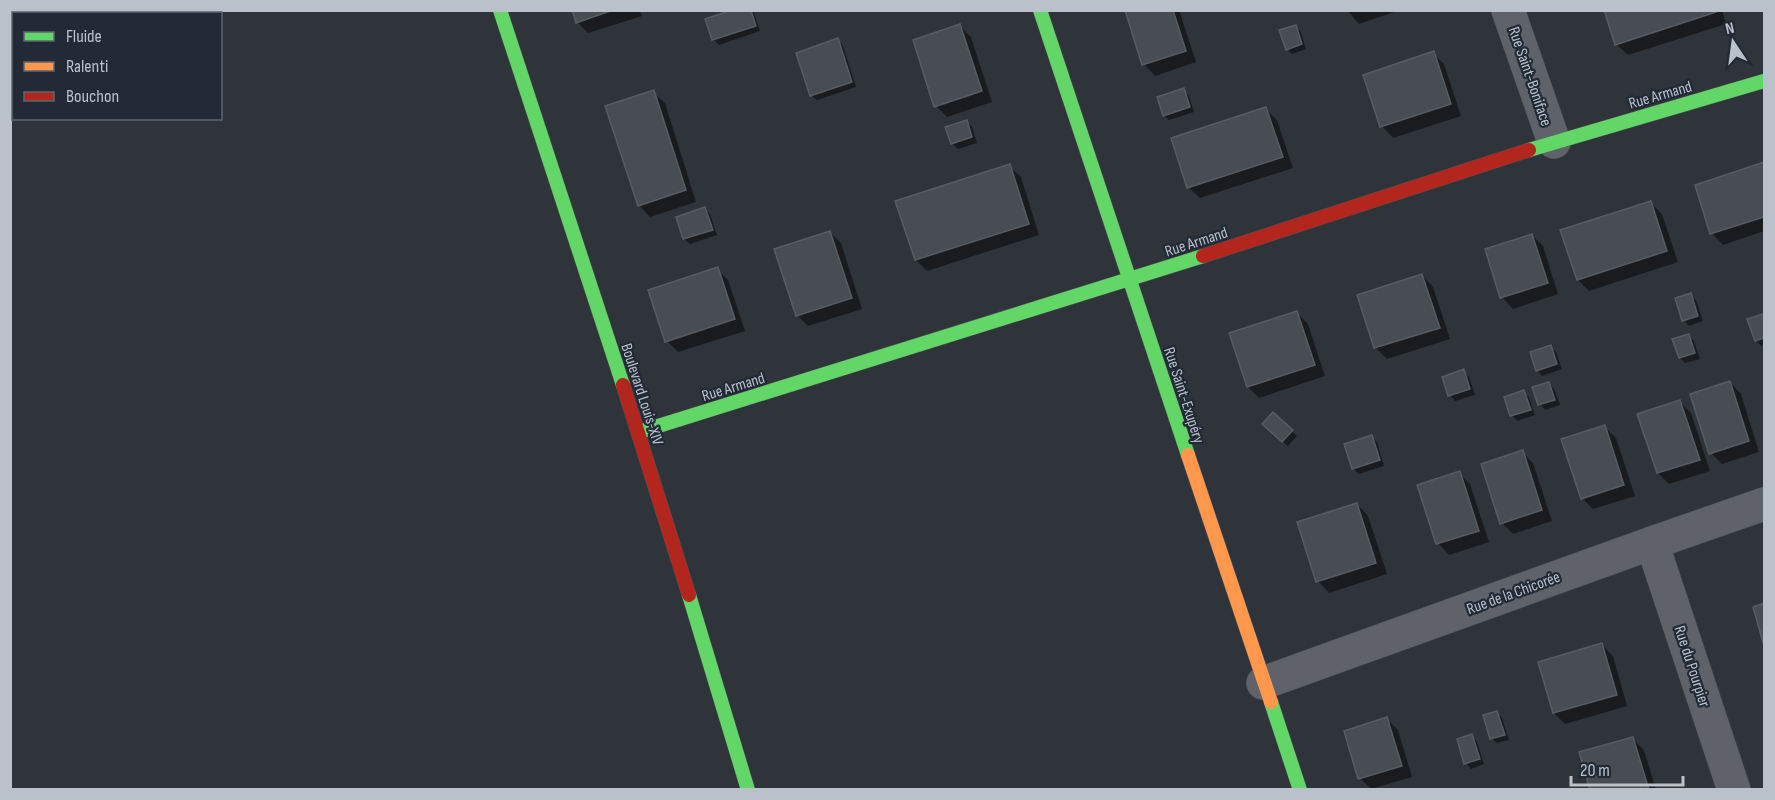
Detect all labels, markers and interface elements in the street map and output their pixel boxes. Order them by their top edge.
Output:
legend [12,12,222,120]
north arrow [1703,12,1763,72]
text: N [1724,19,1736,39]
street label: Rue Saint-Boniface [1504,24,1555,129]
text: Fluide [66,26,102,47]
text: Ralenti [66,56,108,77]
street label: Rue Armand [1627,77,1694,113]
text: Bouchon [66,86,119,107]
street label: Rue Armand [1163,223,1230,261]
street label: Boulevard Louis-XIV [616,341,667,448]
street label: Rue Saint-Exupéry [1159,345,1208,446]
street label: Rue Armand [700,369,767,406]
street label: Rue de la Chicorée [1464,568,1563,619]
street label: Rue du Pourpier [1670,623,1714,710]
scale bar [1571,749,1684,787]
text: 20 m [1580,760,1610,781]

